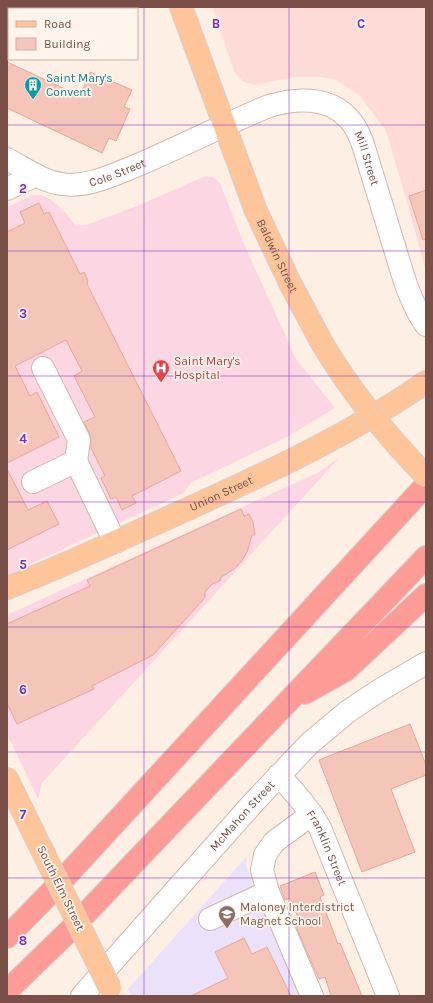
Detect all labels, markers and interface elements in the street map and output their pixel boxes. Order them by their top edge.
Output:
legend [8,8,138,60]
text: B [212,16,220,31]
text: C [357,16,365,31]
text: Road [44,17,72,31]
text: Building [44,37,91,51]
place label: Saint Mary's Convent [46,71,113,99]
building icon: Saint Mary's Convent [23,75,43,100]
street label: Mill Street [351,129,382,188]
street label: Cole Street [88,155,148,189]
text: 2 [19,181,27,196]
street label: Baldwin Street [254,217,301,296]
text: 3 [19,306,27,321]
place label: Saint Mary's Hospital [174,354,241,382]
hospital icon: Saint Mary's Hospital [151,358,171,383]
text: 4 [19,431,27,446]
street label: Union Street [187,473,256,514]
text: 5 [19,557,27,572]
text: 6 [19,682,27,697]
street label: McMahon Street [207,777,278,854]
text: 7 [20,807,27,822]
street label: Franklin Street [304,807,350,888]
street label: South Elm Street [34,843,88,933]
place label: Maloney Interdistrict Magnet School [240,900,355,928]
school or university icon: Maloney Interdistrict Magnet School [217,904,237,929]
text: 8 [19,933,27,948]

